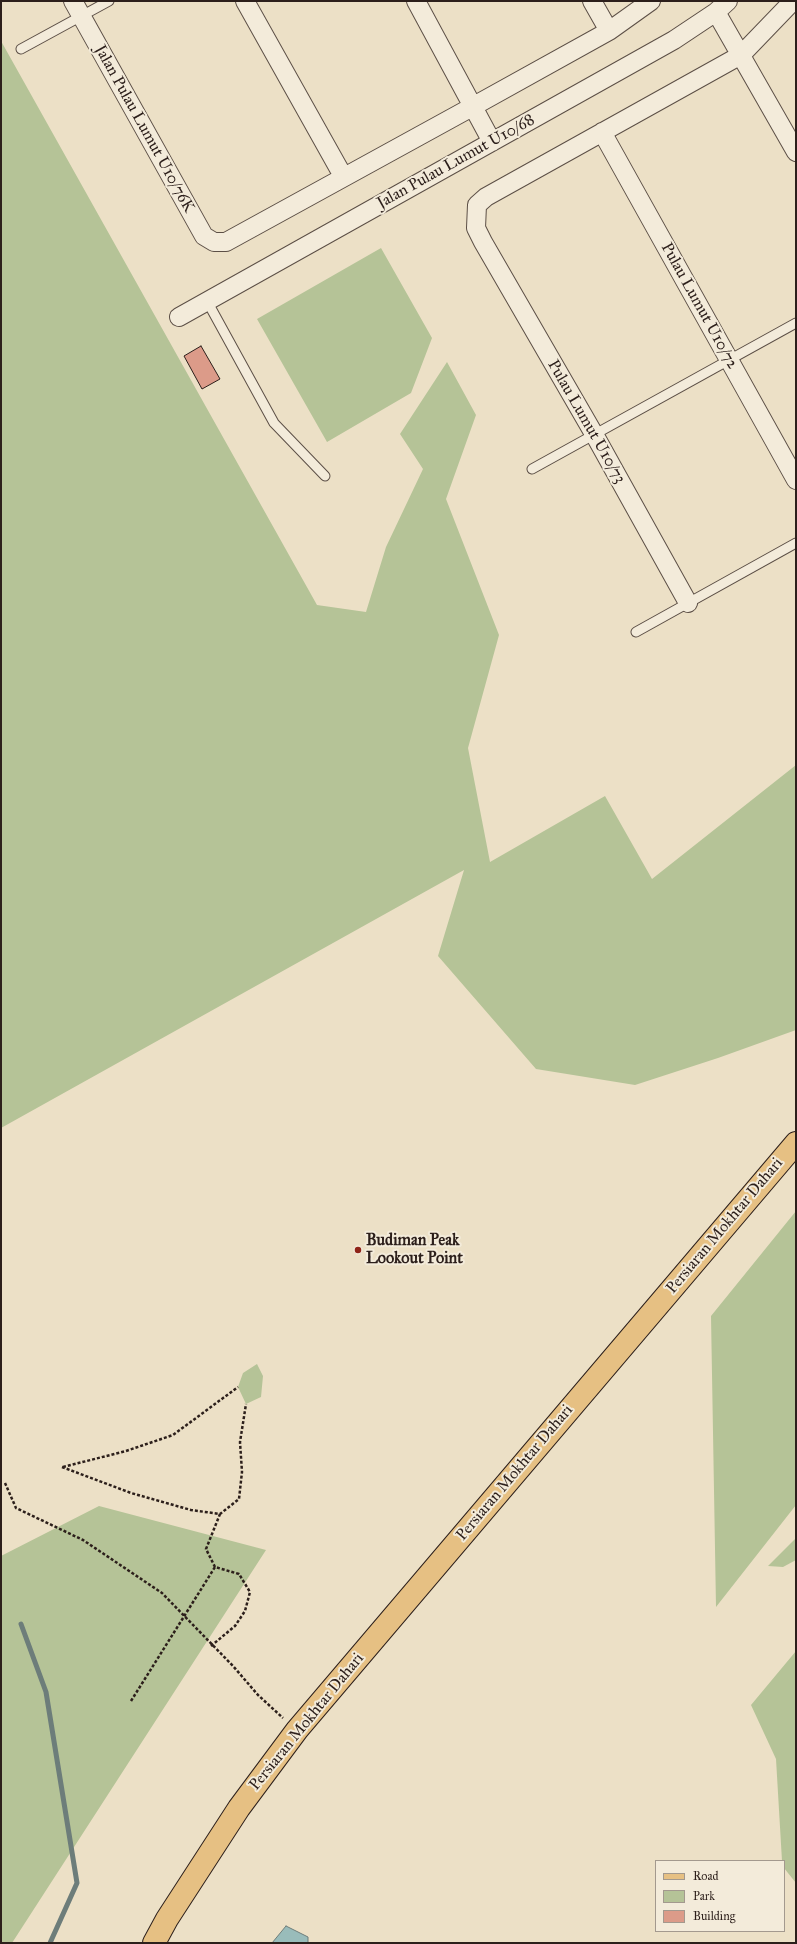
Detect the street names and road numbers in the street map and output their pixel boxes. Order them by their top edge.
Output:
street label: Jalan Pulau Lumut U10/76K [90,42,198,216]
street label: Jalan Pulau Lumut U10/68 [374,111,538,213]
street label: Pulau Lumut U10/72 [656,240,742,372]
street label: Pulau Lumut U10/73 [543,357,629,487]
street label: Persiaran Mokhtar Dahari [663,1154,787,1298]
street label: Persiaran Mokhtar Dahari [453,1401,577,1545]
street label: Persiaran Mokhtar Dahari [246,1649,368,1795]

